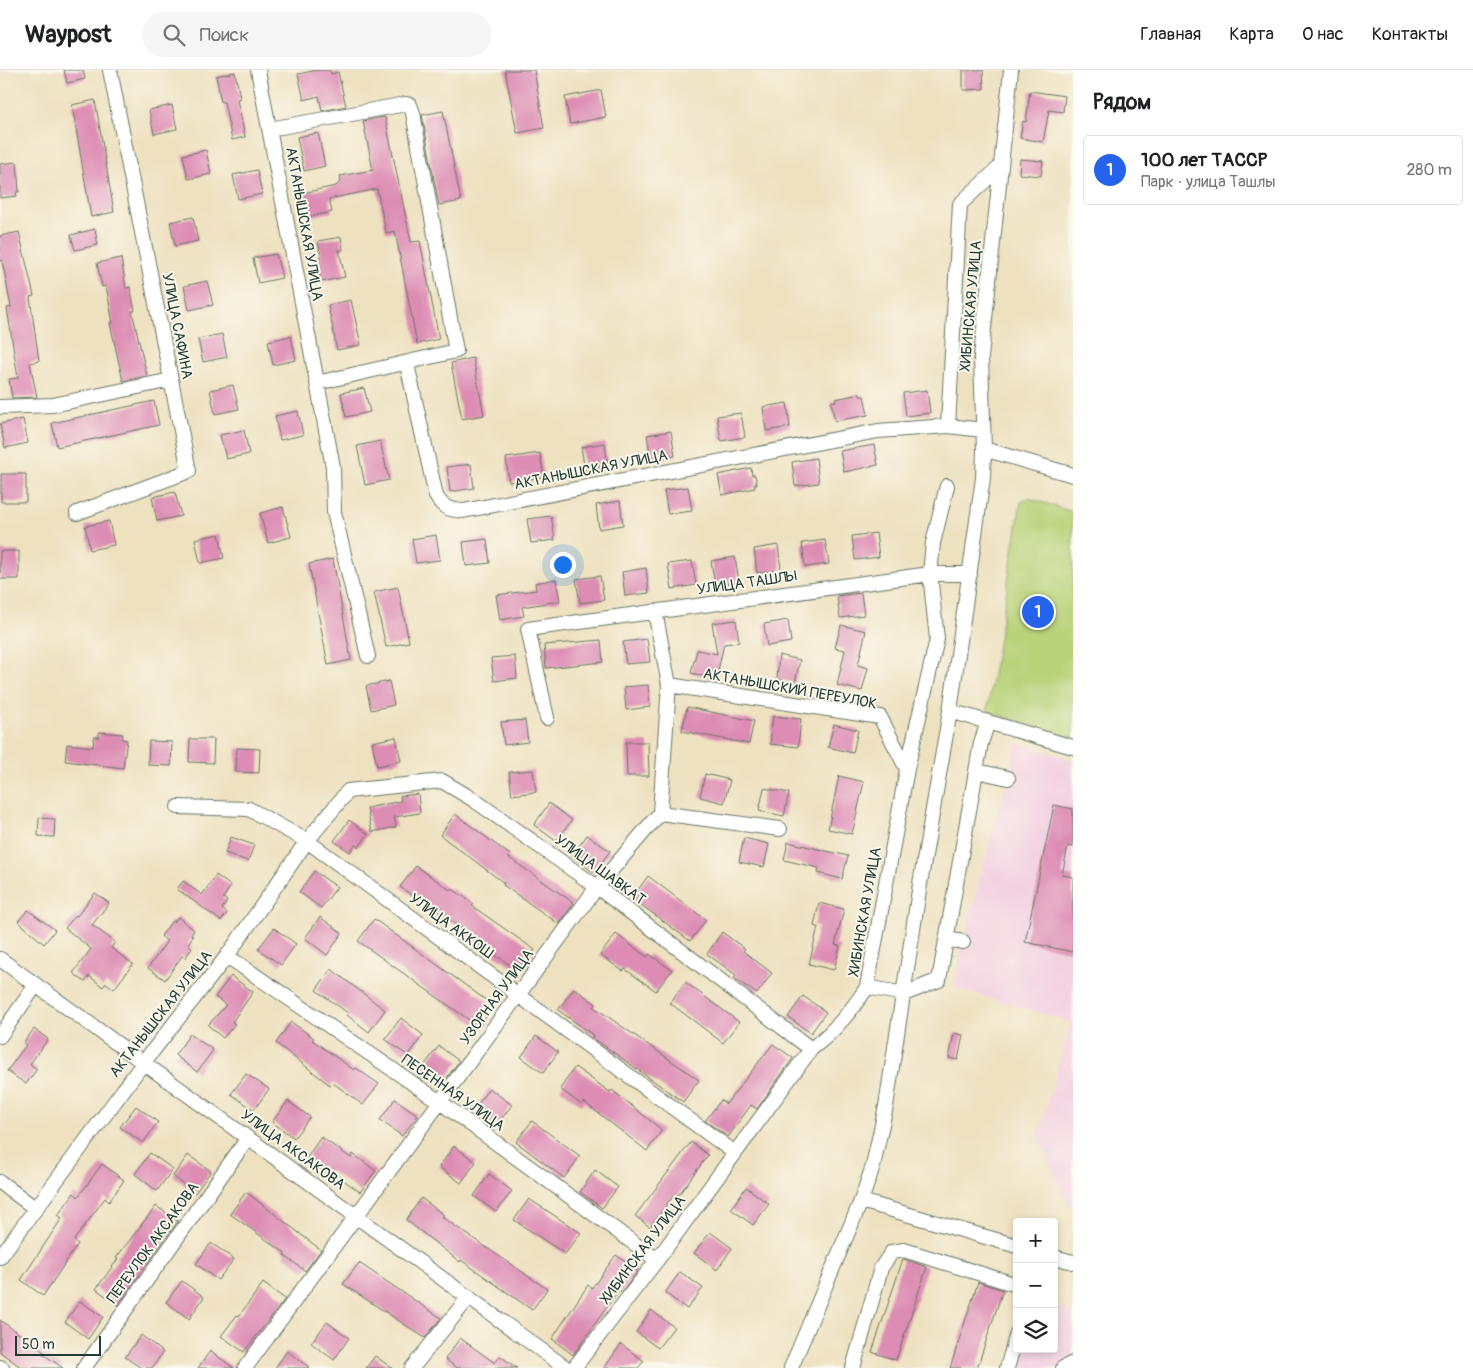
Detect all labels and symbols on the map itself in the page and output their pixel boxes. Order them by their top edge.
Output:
street label: АКТАНЫШСКАЯ УЛИЦА [281,146,327,303]
street label: ХИБИНСКАЯ УЛИЦА [956,239,986,372]
street label: УЛИЦА САФИНА [157,271,197,381]
street label: АКТАНЫШСКАЯ УЛИЦА [513,446,670,494]
your location [550,552,576,578]
street label: УЛИЦА ТАШЛЫ [696,567,798,599]
pin: 1 [1022,593,1054,631]
street label: АКТАНЫШСКИЙ ПЕРЕУЛОК [702,664,878,714]
street label: УЛИЦА ШАВКАТ [551,831,649,909]
street label: ХИБИНСКАЯ УЛИЦА [844,845,886,978]
street label: УЛИЦА АККОШ [405,889,497,963]
street label: УЗОРНАЯ УЛИЦА [456,945,538,1049]
street label: АКТАНЫШСКАЯ УЛИЦА [106,947,217,1081]
street label: ПЕСЕННАЯ УЛИЦА [398,1050,509,1136]
street label: УЛИЦА АКСАКОВА [237,1106,349,1194]
street label: ПЕРЕУЛОК АКСАКОВА [103,1178,204,1307]
street label: ХИБИНСКАЯ УЛИЦА [596,1192,690,1308]
scale bar [15,1333,101,1356]

